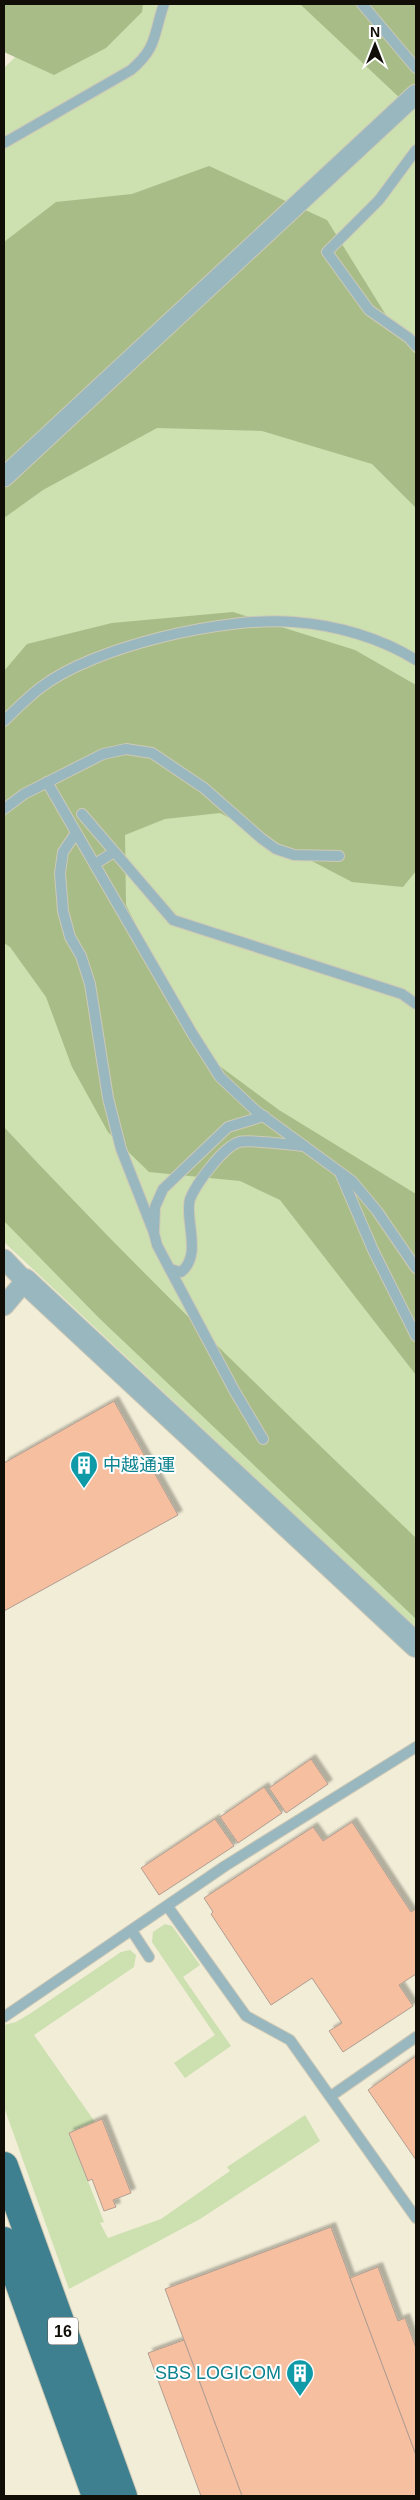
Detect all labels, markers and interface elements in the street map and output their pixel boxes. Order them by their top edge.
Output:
north arrow [350,20,400,70]
text: N [370,24,380,40]
building icon: 中越通運 [69,1450,99,1489]
place label: 中越通運 [103,1455,175,1475]
road number: 16 [48,2318,78,2344]
building icon: SBS LOGICOM [285,2358,315,2397]
place label: SBS LOGICOM [155,2363,281,2383]

